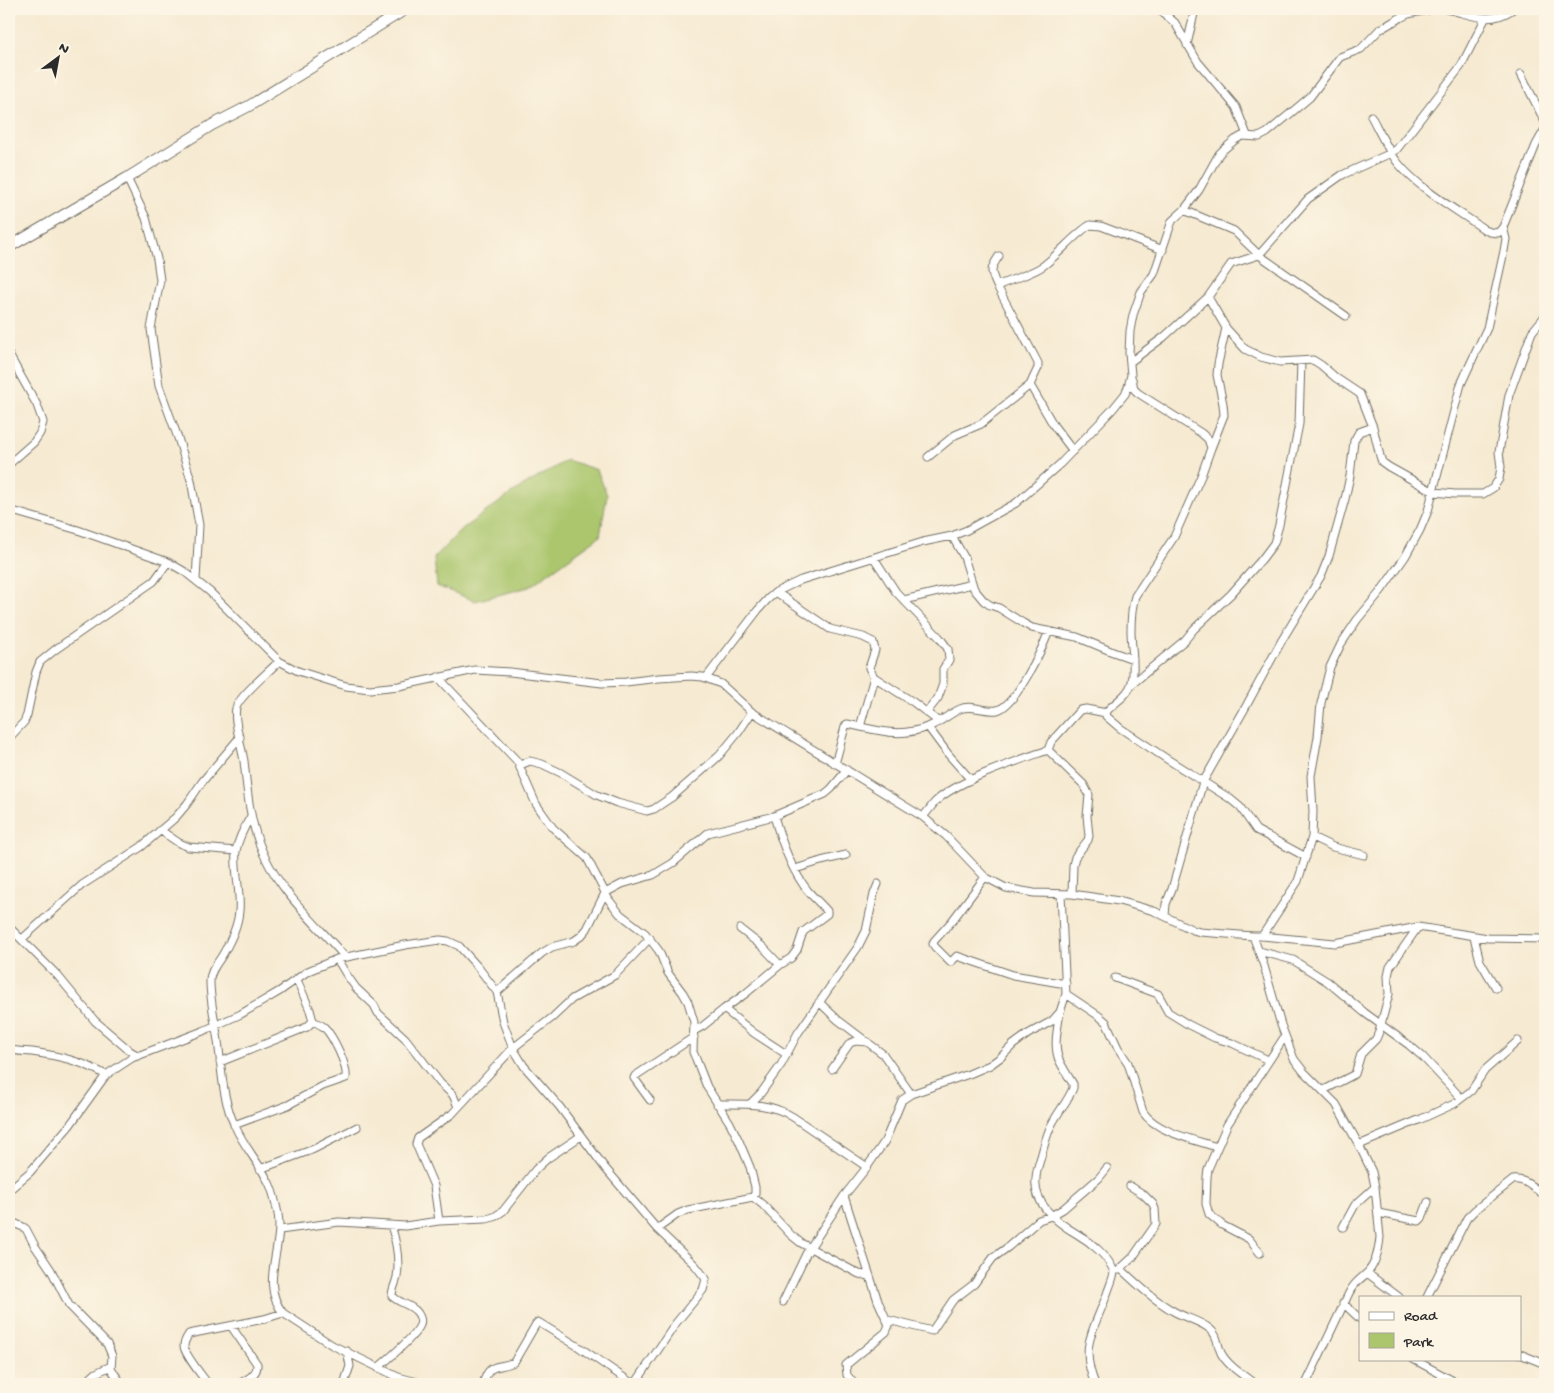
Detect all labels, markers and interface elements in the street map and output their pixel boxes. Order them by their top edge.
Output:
north arrow [32,32,82,82]
text: N [55,39,72,59]
legend [1359,1296,1522,1360]
text: Road [1404,1308,1438,1326]
text: Park [1403,1334,1434,1352]

